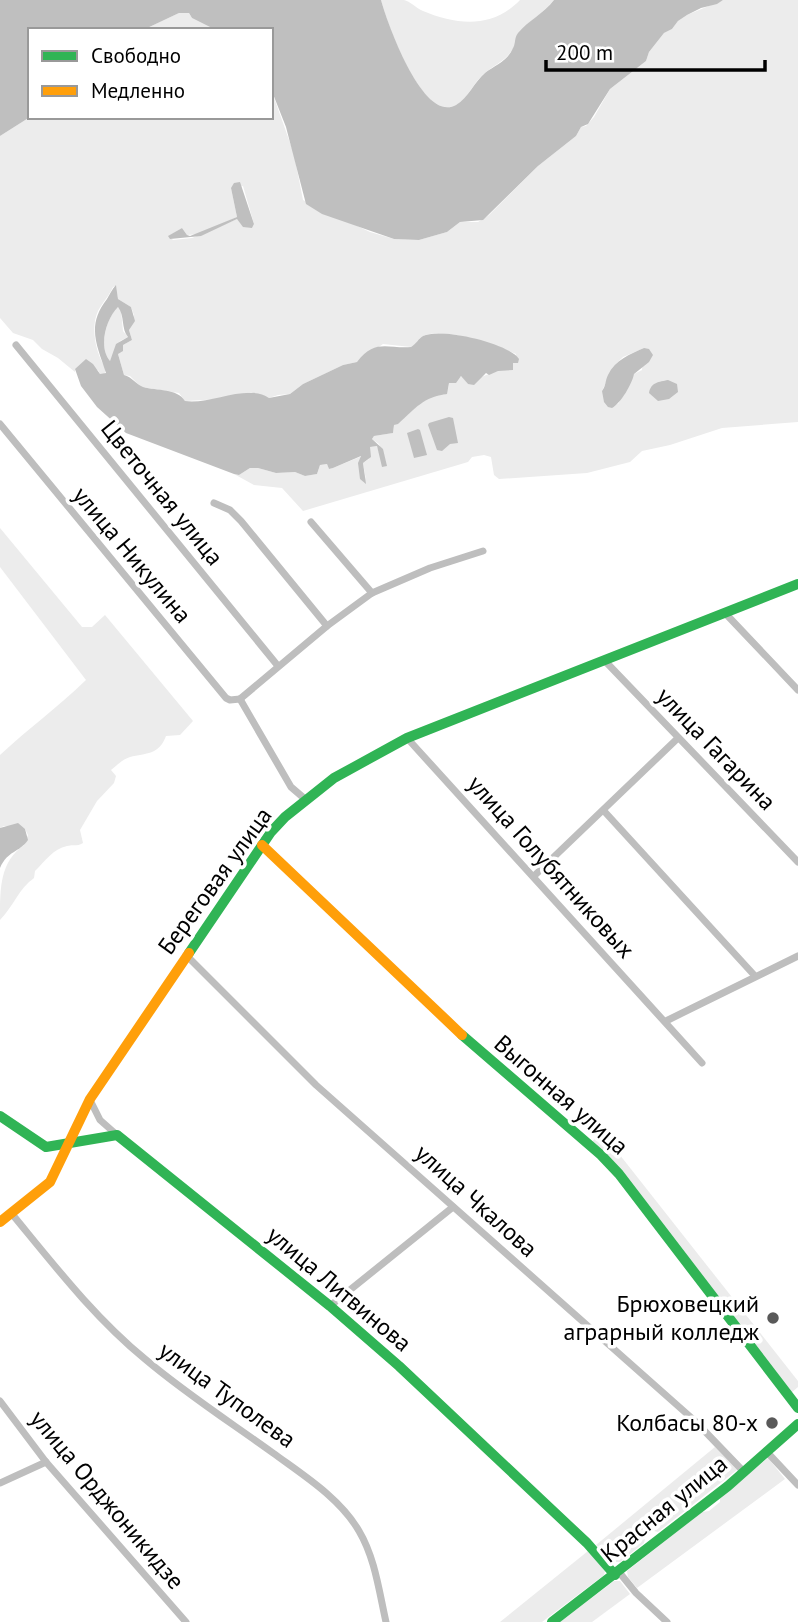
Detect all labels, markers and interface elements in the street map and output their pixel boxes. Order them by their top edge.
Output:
legend [28,28,273,119]
scale bar [546,28,765,72]
text: 200 m [556,39,613,66]
text: Свободно [91,42,181,69]
text: Медленно [91,77,185,104]
street label: Цветочная улица [94,414,231,572]
street label: улица Никулина [66,480,199,629]
street label: улица Гагарина [650,681,783,817]
street label: улица Голубятниковых [461,769,642,965]
street label: Береговая улица [151,801,278,960]
street label: Выгонная улица [488,1028,635,1161]
street label: улица Чкалова [409,1138,544,1264]
street label: улица Литвинова [261,1219,418,1358]
place label: Брюховецкий аграрный колледж [564,1288,759,1347]
marker: Брюховецкий аграрный колледж [765,1310,781,1326]
street label: улица Туполева [153,1334,302,1455]
street label: улица Орджоникидзе [23,1404,191,1596]
place label: Колбасы 80-х [616,1407,758,1438]
marker: Колбасы 80-х [764,1415,780,1431]
street label: Красная улица [594,1448,733,1569]

